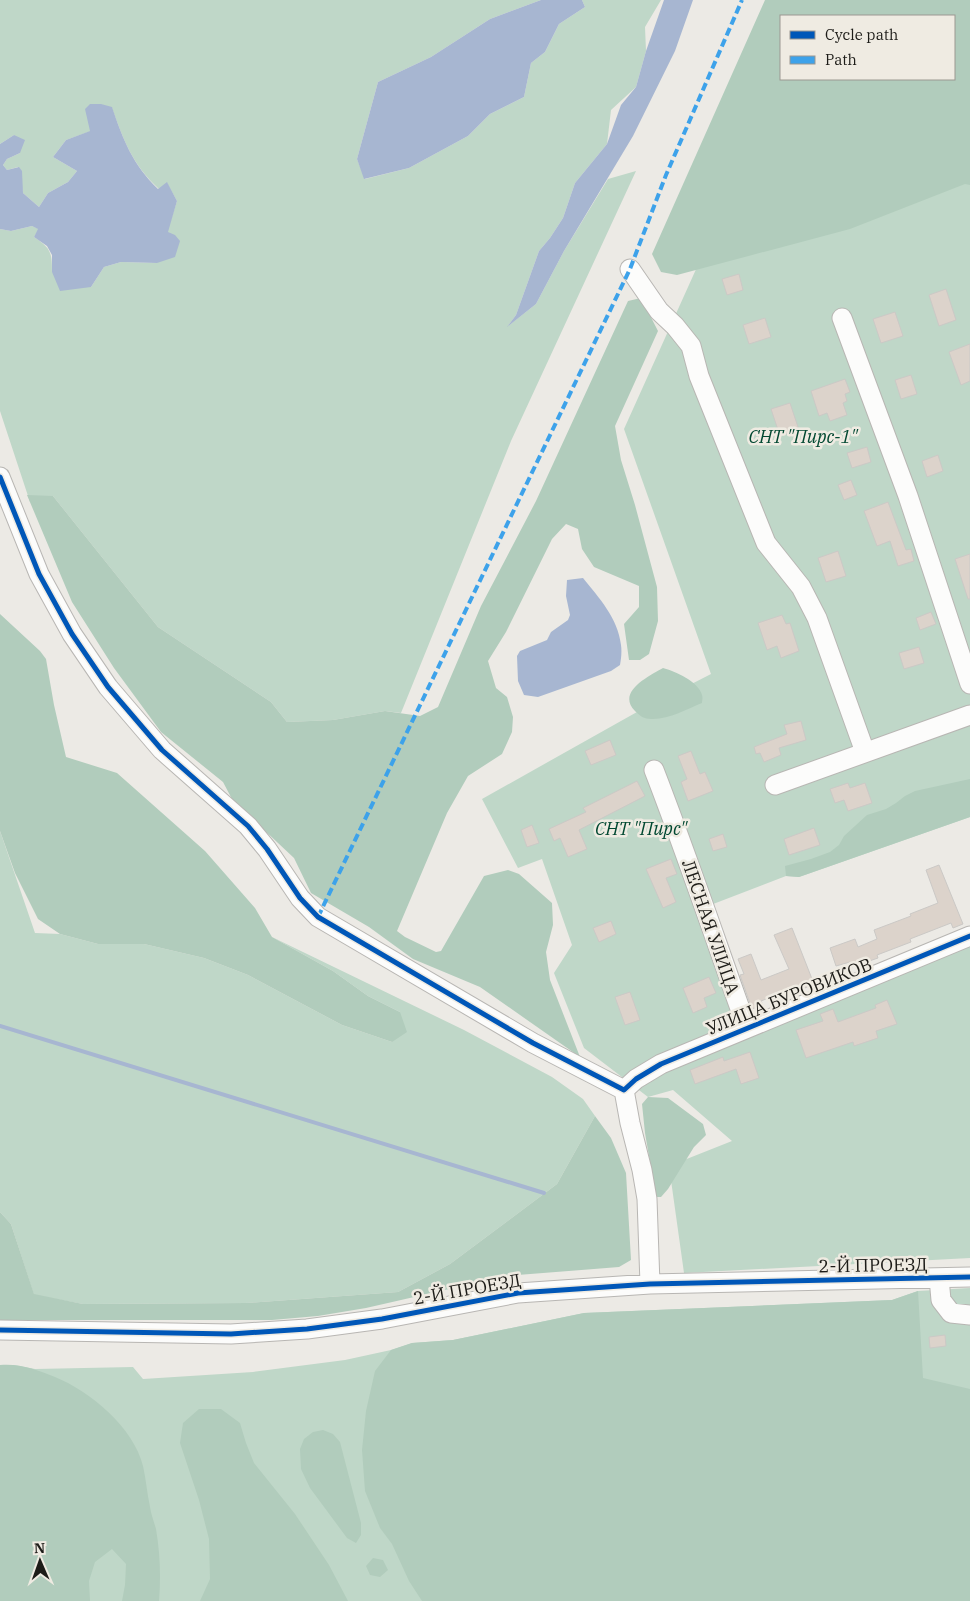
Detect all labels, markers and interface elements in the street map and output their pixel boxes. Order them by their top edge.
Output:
legend [780,15,955,80]
text: Cycle path [825,25,898,44]
text: Path [825,50,857,69]
park label: СНТ "Пирс-1" [749,425,858,448]
park label: СНТ "Пирс" [595,817,688,840]
street label: ЛЕСНАЯ УЛИЦА [677,856,745,998]
street label: УЛИЦА БУРОВИКОВ [703,952,875,1040]
street label: 2-Й ПРОЕЗД [818,1253,928,1277]
street label: 2-Й ПРОЕЗД [411,1268,523,1310]
north arrow [15,1536,65,1586]
text: N [34,1539,45,1557]

